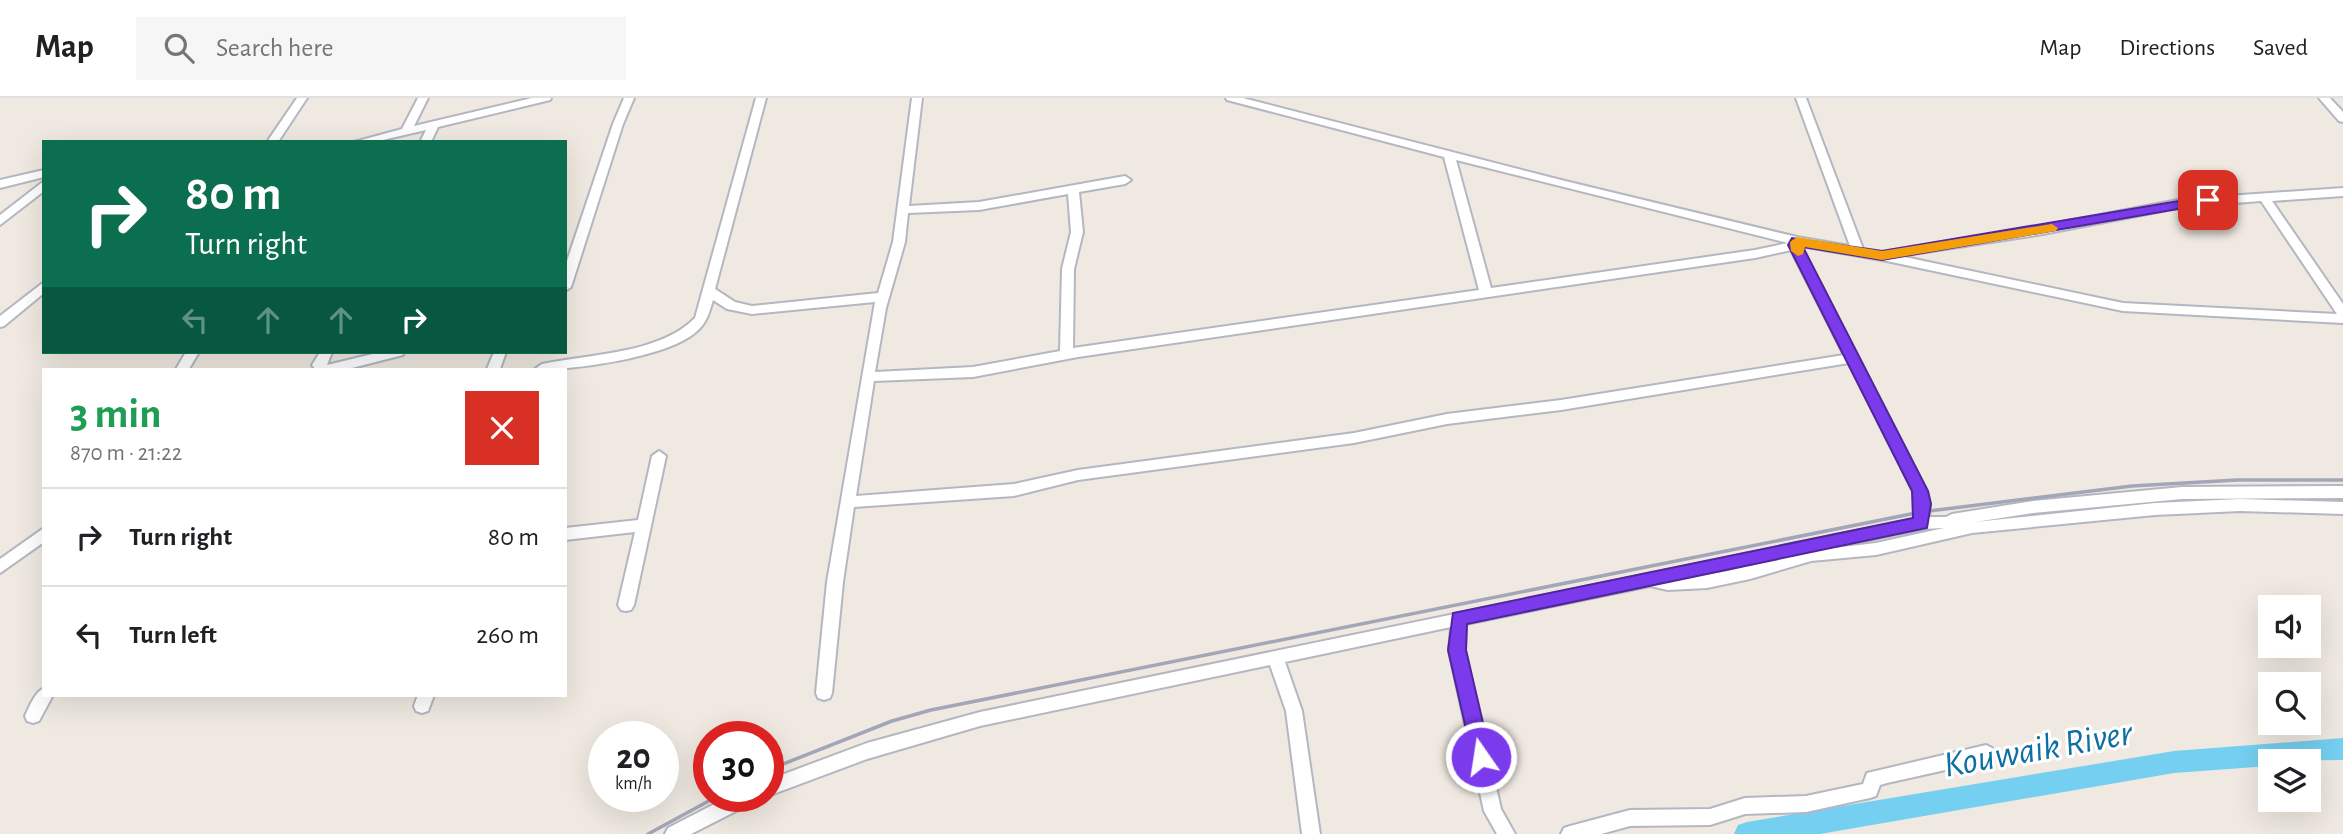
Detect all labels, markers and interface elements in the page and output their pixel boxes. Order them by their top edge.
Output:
search box [136,17,626,80]
icon: search [160,29,198,67]
text: Map [35,31,94,64]
text: Search here [216,35,334,61]
text: Map [2039,36,2081,60]
text: Directions [2119,36,2215,60]
text: Saved [2253,36,2308,60]
icon: right [70,168,161,259]
text: 80 m [185,170,282,219]
pin [2178,170,2238,230]
icon: arrive [2189,181,2227,219]
text: Turn right [185,228,307,260]
icon: left [176,301,214,339]
icon: ahead [249,301,287,339]
icon: ahead [322,301,360,339]
icon: right [395,301,433,339]
button: close [465,391,539,465]
text: 3 min [70,393,162,435]
text: 870 m · 21:22 [70,442,182,465]
icon: right [70,518,108,556]
text: Turn right [129,524,232,550]
text: 80 m [488,524,539,550]
map controls [2258,595,2321,812]
button: sound [2258,595,2321,658]
icon: left [70,616,108,654]
text: Turn left [129,622,217,648]
text: 260 m [476,622,539,648]
button: search [2258,672,2321,735]
water label: Kouwaik River [1941,714,2136,784]
position arrow [1444,720,1518,794]
speed limit sign: 30 [693,721,784,812]
text: 20 [616,740,651,775]
button: layers [2258,749,2321,812]
text: km/h [615,775,652,793]

